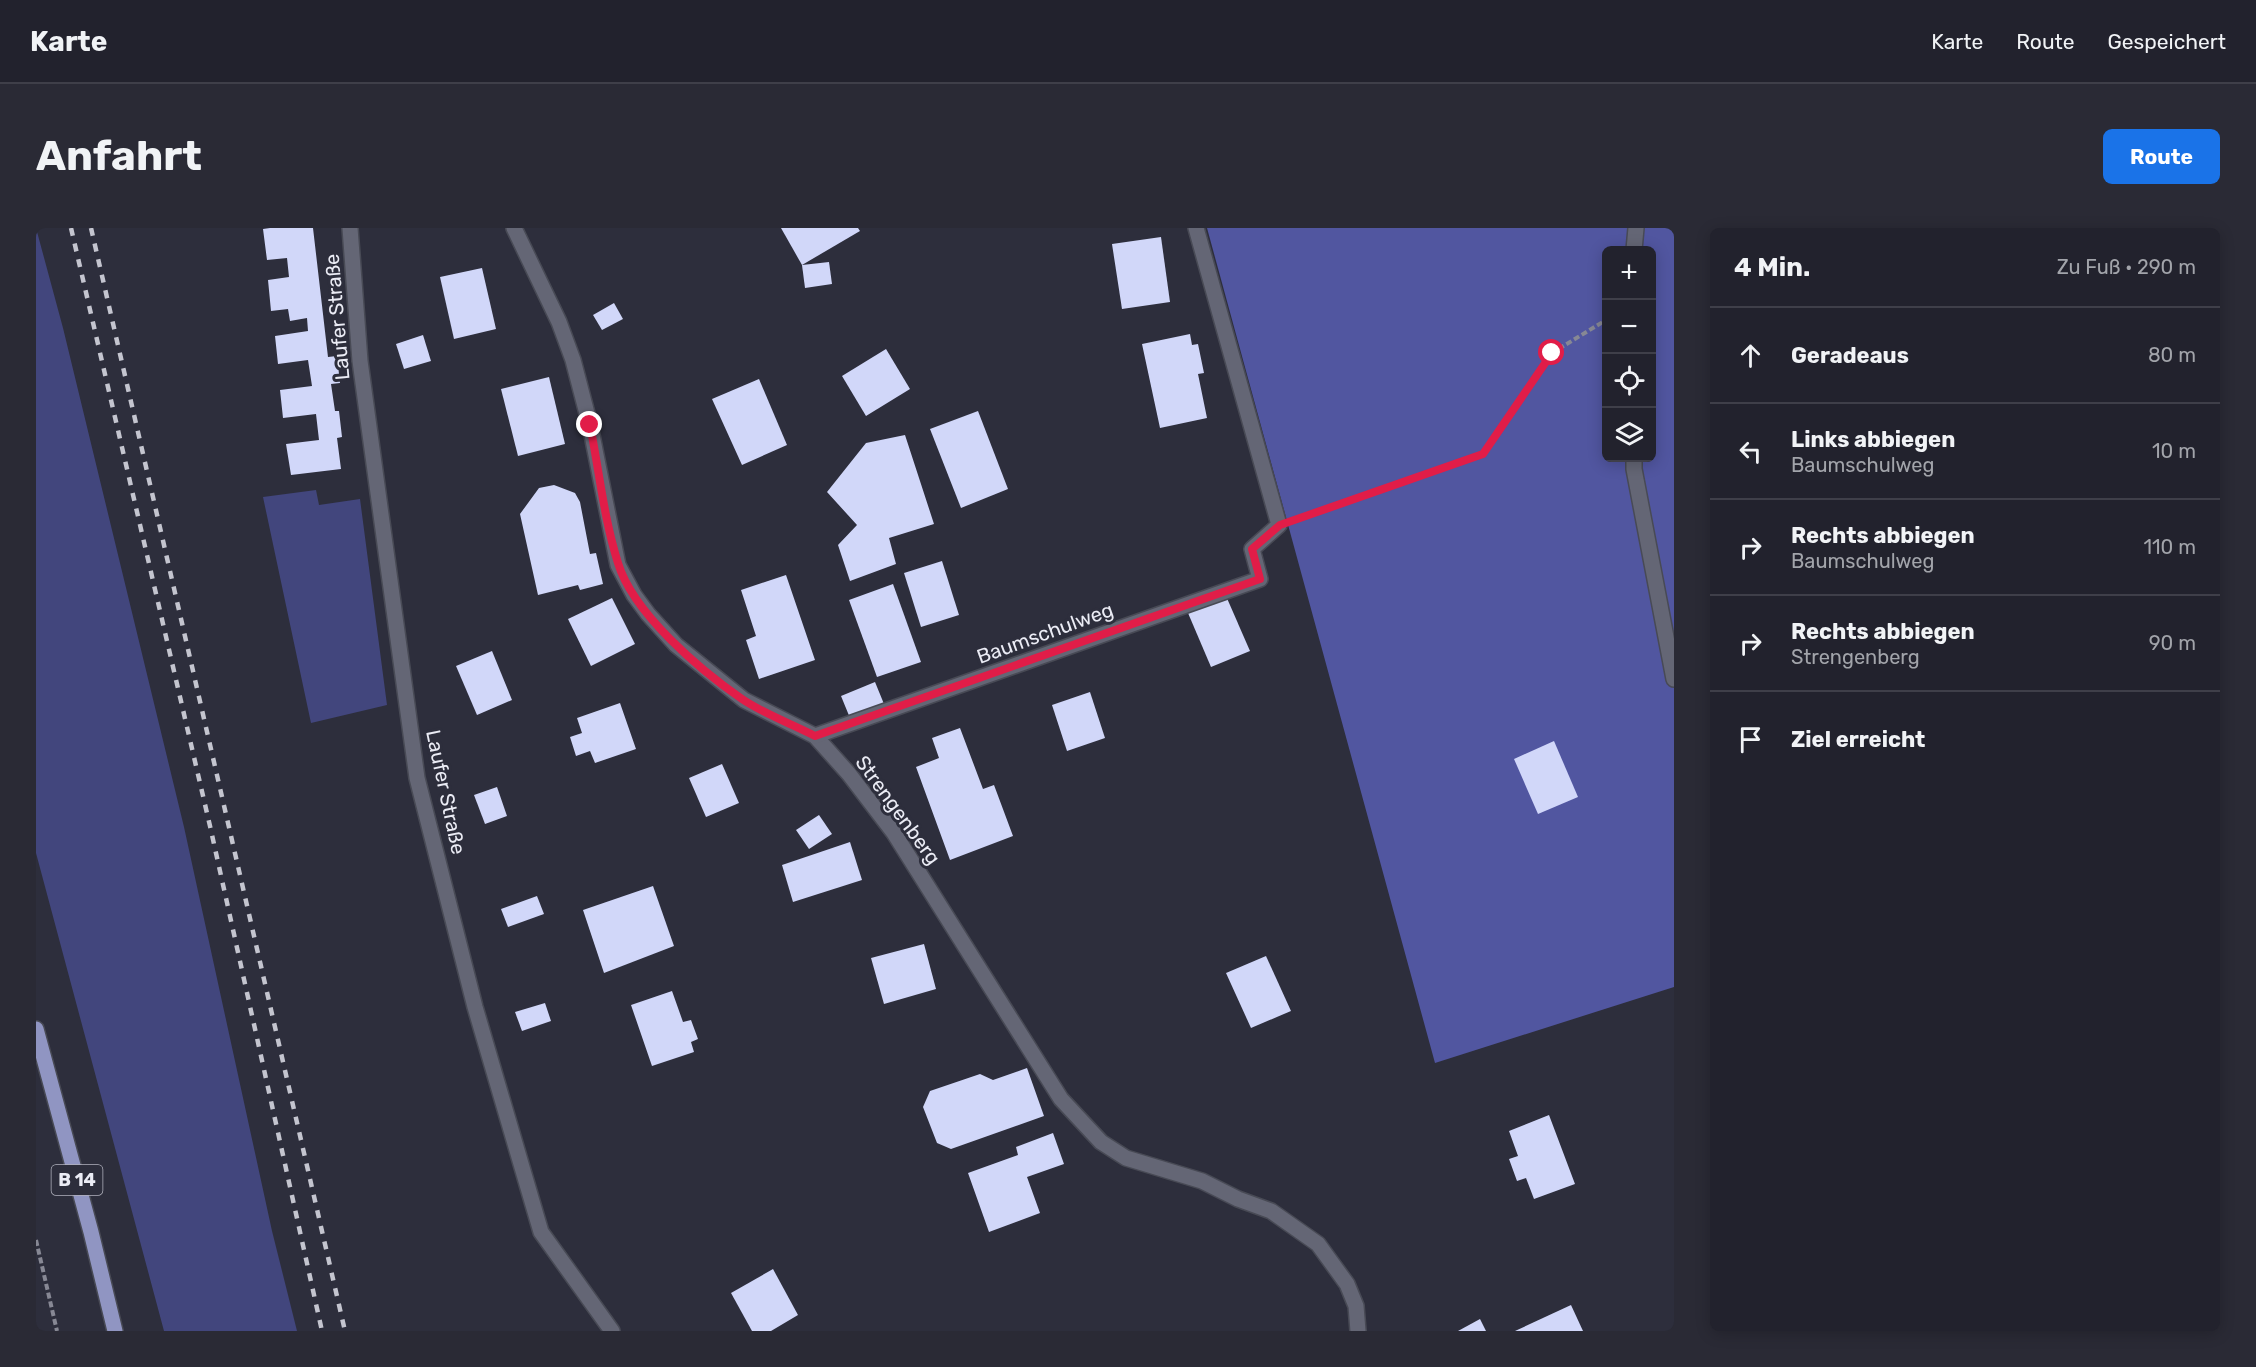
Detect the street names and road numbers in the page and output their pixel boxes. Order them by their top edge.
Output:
street label: Laufer Straße [320,253,354,381]
street label: Baumschulweg [973,597,1117,669]
street label: Laufer Straße [421,727,471,857]
street label: Strengenberg [850,751,946,869]
road number: B 14 [51,1165,102,1195]

